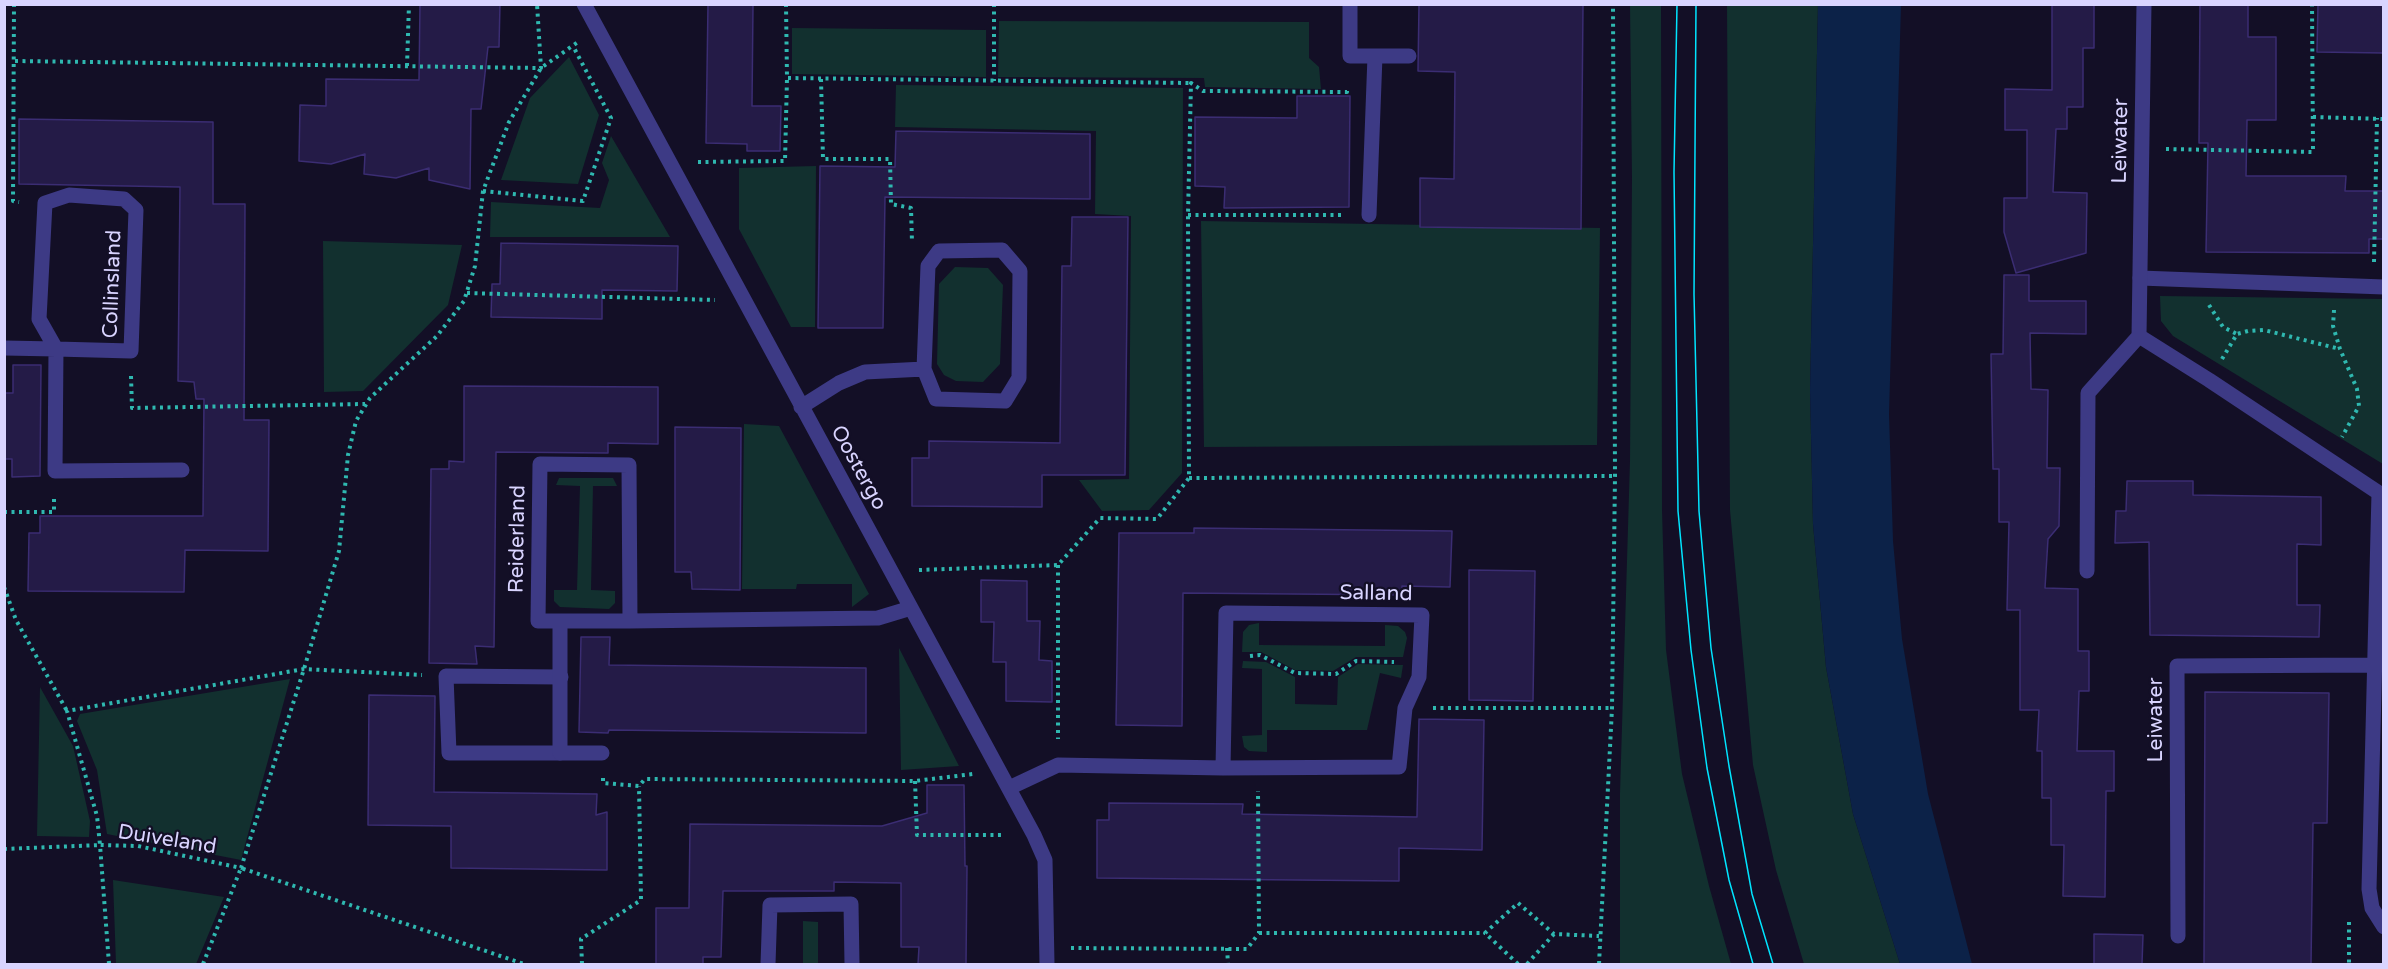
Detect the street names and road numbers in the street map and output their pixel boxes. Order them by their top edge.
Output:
street label: Leiwater [2108,98,2134,184]
street label: Collinsland [99,229,127,339]
street label: Oostergo [824,421,892,515]
street label: Reiderland [504,485,532,593]
street label: Salland [1339,581,1413,607]
street label: Leiwater [2143,677,2169,763]
street label: Duiveland [116,820,218,860]

